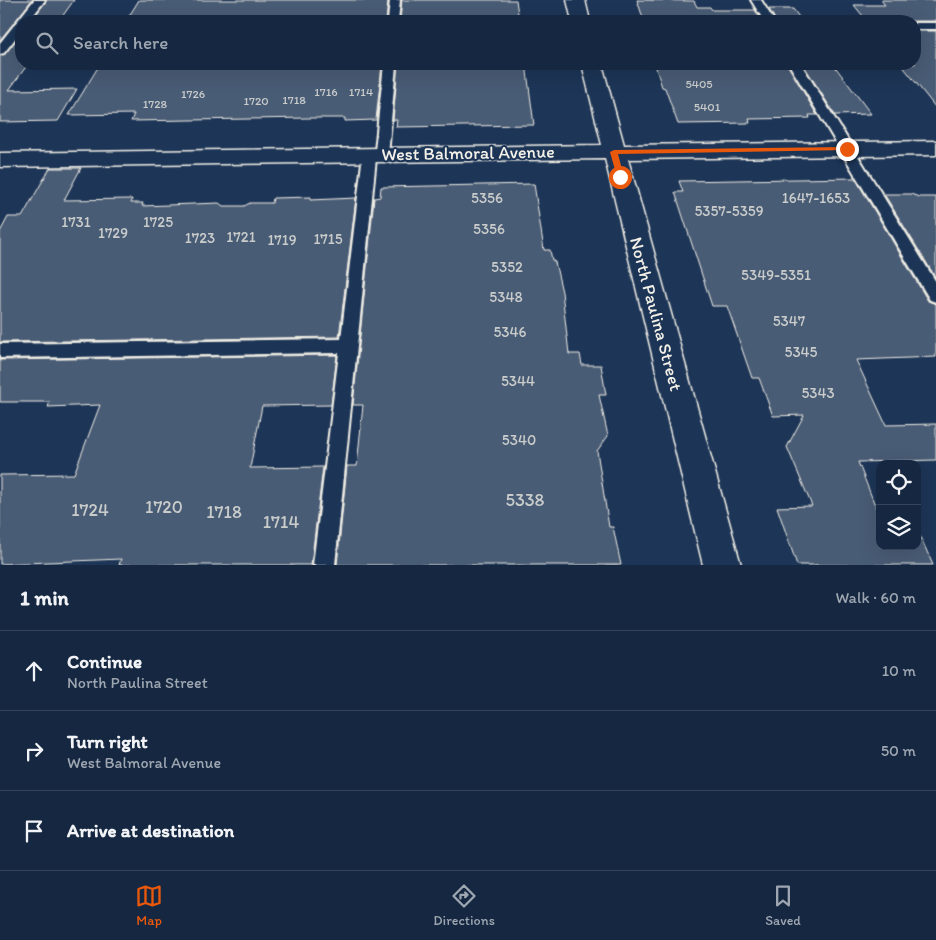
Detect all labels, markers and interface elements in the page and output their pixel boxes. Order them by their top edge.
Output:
search box [15,15,921,70]
icon: search [33,29,61,57]
text: Search here [73,31,168,54]
house number: 5405 [685,77,713,91]
house number: 1716 [314,85,338,99]
house number: 1714 [349,85,373,99]
house number: 1726 [181,87,205,101]
house number: 1718 [282,93,306,107]
house number: 1720 [243,94,269,108]
house number: 1728 [143,97,168,111]
house number: 5401 [694,100,721,114]
route end [836,138,859,161]
street label: West Balmoral Avenue [381,140,555,166]
route start [609,166,632,189]
house number: 5356 [471,189,503,207]
house number: 1647-1653 [782,189,850,207]
house number: 5357-5359 [694,202,764,220]
house number: 1731 [61,213,91,231]
house number: 1725 [143,213,173,231]
house number: 5356 [473,220,505,238]
house number: 1729 [98,224,128,242]
house number: 1721 [226,228,256,246]
house number: 1723 [185,229,215,247]
house number: 1715 [313,230,343,248]
house number: 1719 [267,231,297,249]
street label: North Paulina Street [625,235,687,394]
house number: 5352 [491,258,523,276]
house number: 5349-5351 [741,266,811,284]
house number: 5348 [489,288,523,306]
house number: 5347 [773,312,806,330]
house number: 5346 [493,323,527,341]
house number: 5345 [785,343,818,361]
house number: 5344 [501,372,535,390]
house number: 5343 [801,384,835,402]
house number: 5340 [502,431,536,449]
map controls [876,460,921,550]
button: locate [876,460,921,505]
house number: 5338 [506,489,545,511]
house number: 1720 [145,496,183,518]
house number: 1724 [71,499,109,521]
house number: 1718 [206,501,242,523]
button: layers [876,505,921,550]
house number: 1714 [263,511,299,533]
text: 1 min [20,585,69,610]
text: Walk · 60 m [835,588,916,607]
text: Continue [67,650,142,673]
icon: ahead [20,657,48,685]
text: 10 m [882,661,916,680]
text: North Paulina Street [67,673,208,692]
text: Turn right [67,730,148,753]
icon: right [20,737,48,765]
text: 50 m [881,741,916,760]
text: West Balmoral Avenue [67,753,221,772]
icon: arrive [20,817,48,845]
text: Arrive at destination [67,819,234,842]
tab: Map [135,882,163,929]
tab: Directions [433,882,495,929]
tab: Saved [765,882,801,929]

